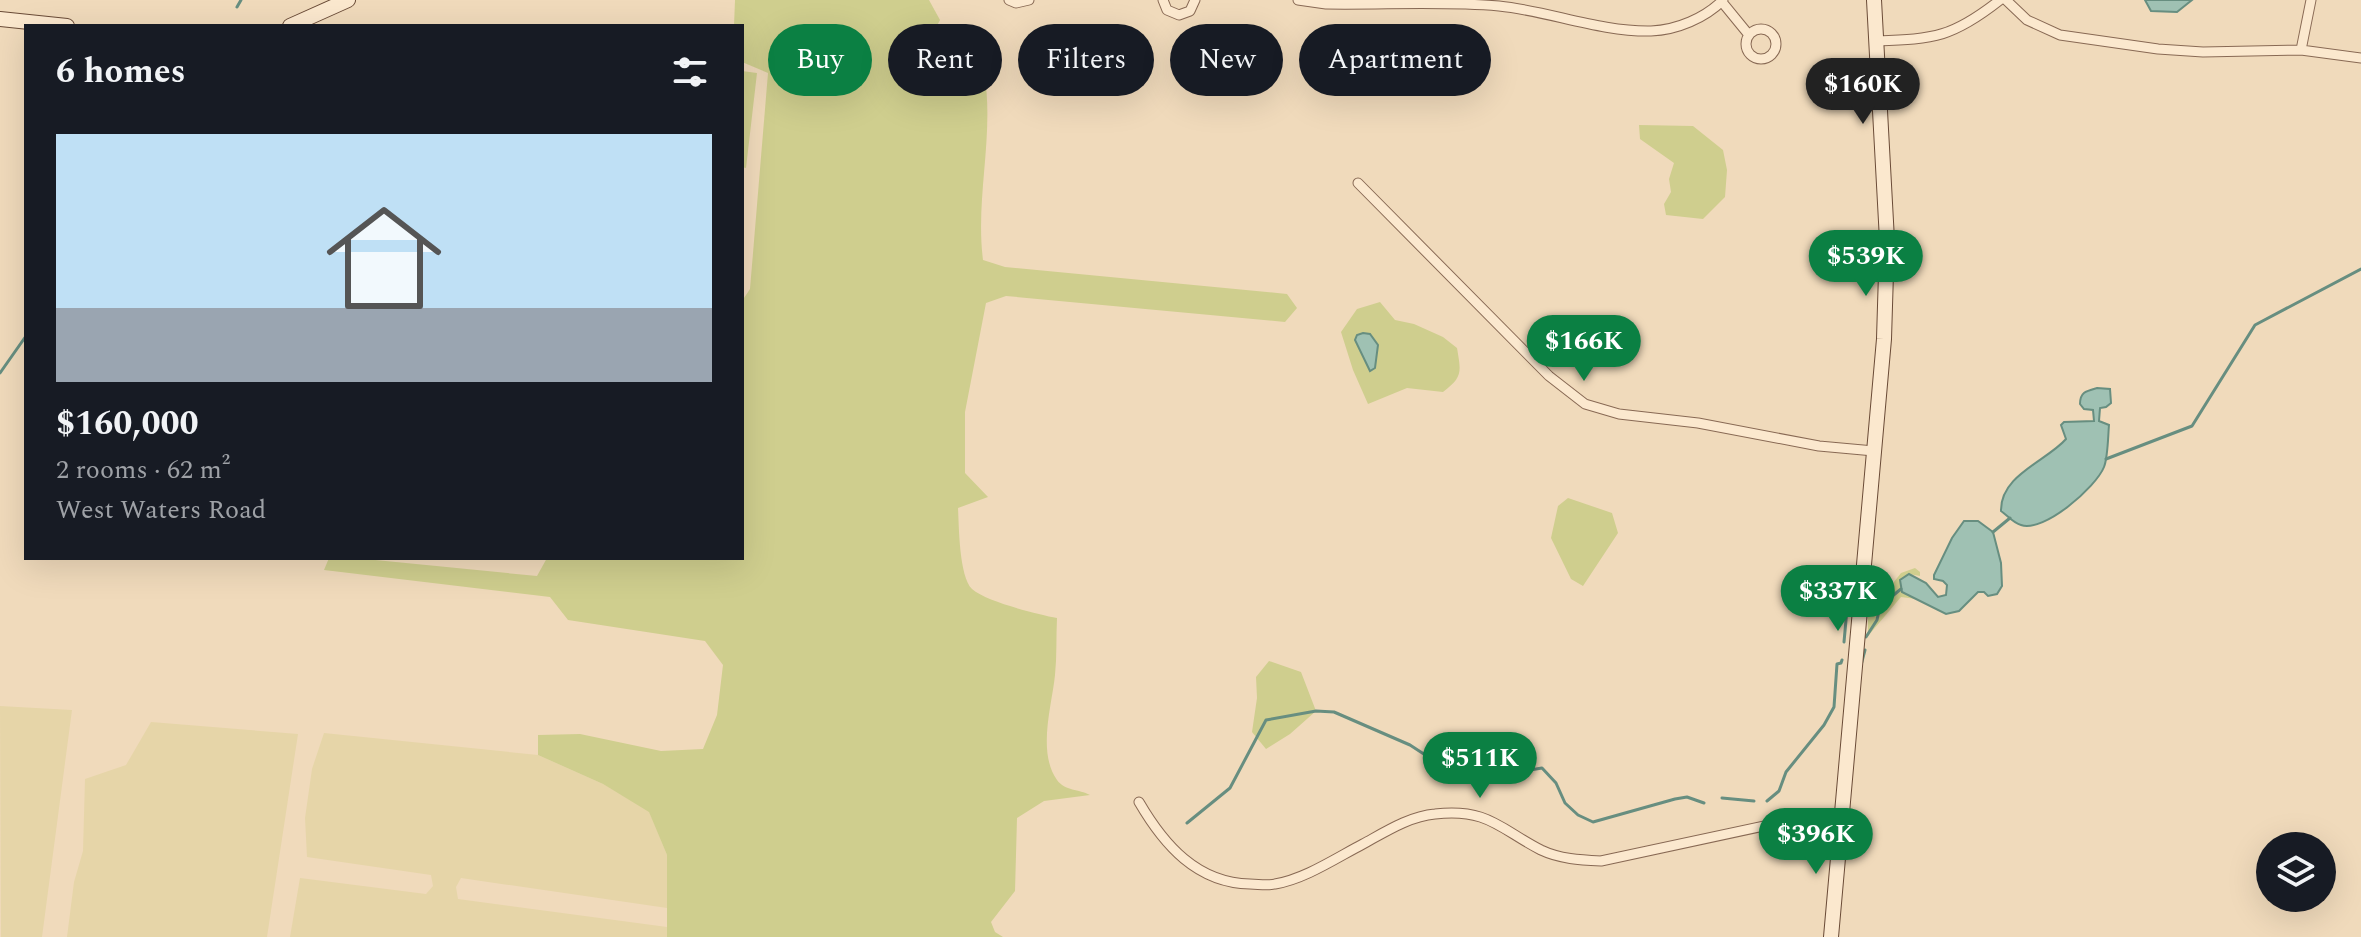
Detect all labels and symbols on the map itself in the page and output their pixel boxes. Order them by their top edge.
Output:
pin: $160K [1807,58,1919,126]
pin: $539K [1810,230,1922,298]
pin: $166K [1528,315,1640,383]
pin: $337K [1782,565,1894,633]
pin: $511K [1424,732,1536,800]
pin: $396K [1760,808,1872,876]

